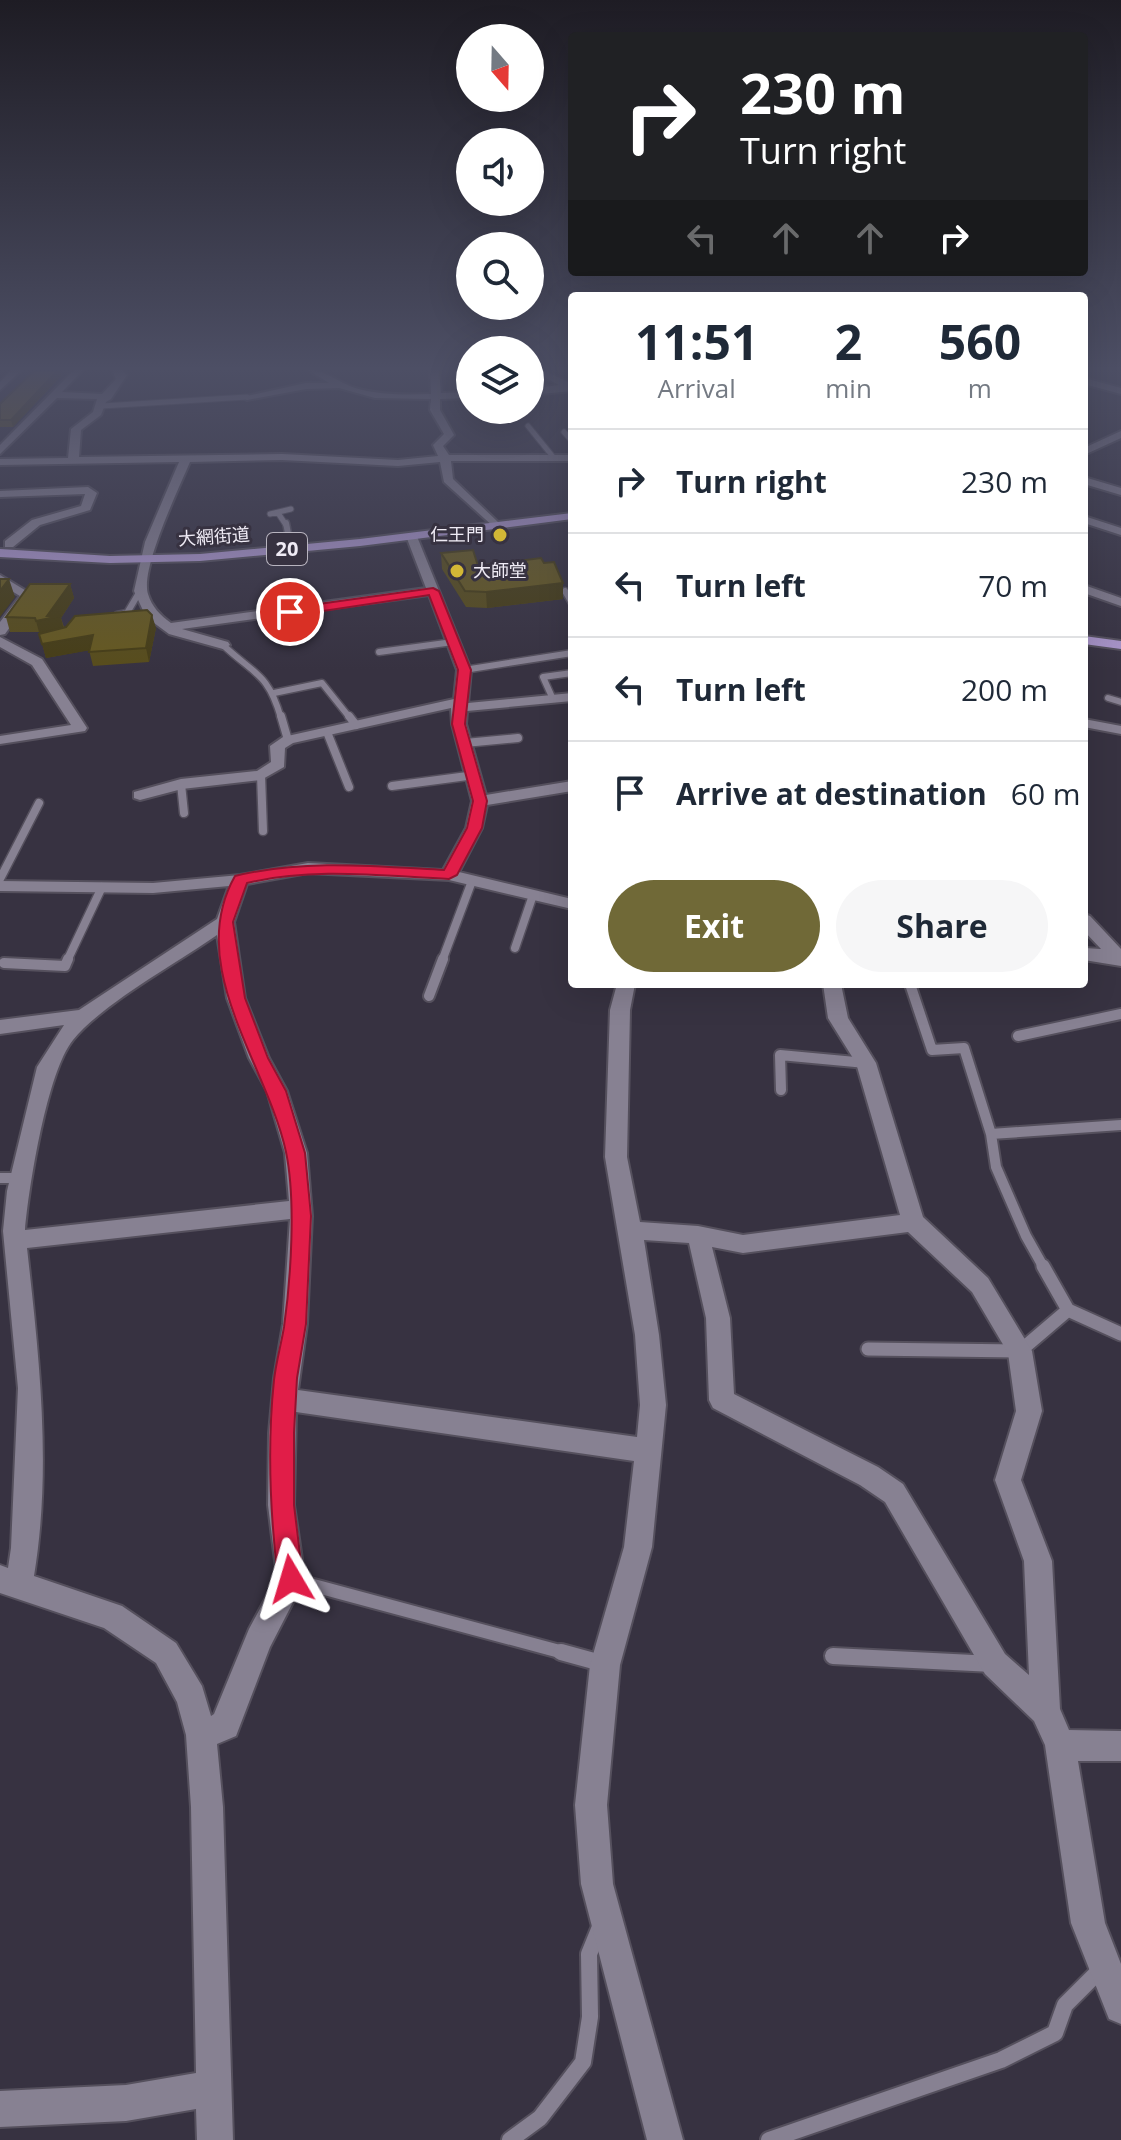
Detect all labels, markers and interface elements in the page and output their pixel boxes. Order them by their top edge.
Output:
north arrow [456,24,544,112]
map controls [456,24,544,424]
text: 230 m [740,54,906,130]
icon: right [608,64,712,168]
text: Turn right [740,126,906,175]
button: sound [456,128,544,216]
icon: left [680,216,724,260]
icon: ahead [764,216,808,260]
icon: ahead [848,216,892,260]
icon: right [932,216,976,260]
button: search [456,232,544,320]
text: 11:51 [635,309,758,374]
text: 2 [835,309,862,374]
text: 560 [939,309,1021,374]
button: layers [456,336,544,424]
text: Arrival [657,370,736,406]
text: min [825,370,872,406]
text: m [968,370,992,406]
icon: right [608,459,652,503]
text: Turn right [676,461,827,502]
text: 230 m [961,461,1048,502]
street label: 大網街道 [177,522,251,550]
place label: 仁王門 [430,522,484,546]
marker: 仁王門 [491,526,509,544]
road number: 20 [267,533,307,565]
place label: 大師堂 [473,558,527,582]
marker: 大師堂 [448,562,466,580]
icon: left [608,563,652,607]
text: Turn left [676,565,806,606]
text: 70 m [978,565,1048,606]
pin [256,578,324,646]
icon: arrive [268,590,312,634]
icon: left [608,667,652,711]
text: Turn left [676,669,806,710]
text: 200 m [961,669,1048,710]
icon: arrive [608,771,652,815]
text: Arrive at destination [676,773,987,814]
text: 60 m [1011,773,1081,814]
button: Exit [608,880,820,972]
button: Share [836,880,1048,972]
position arrow [249,1537,333,1621]

